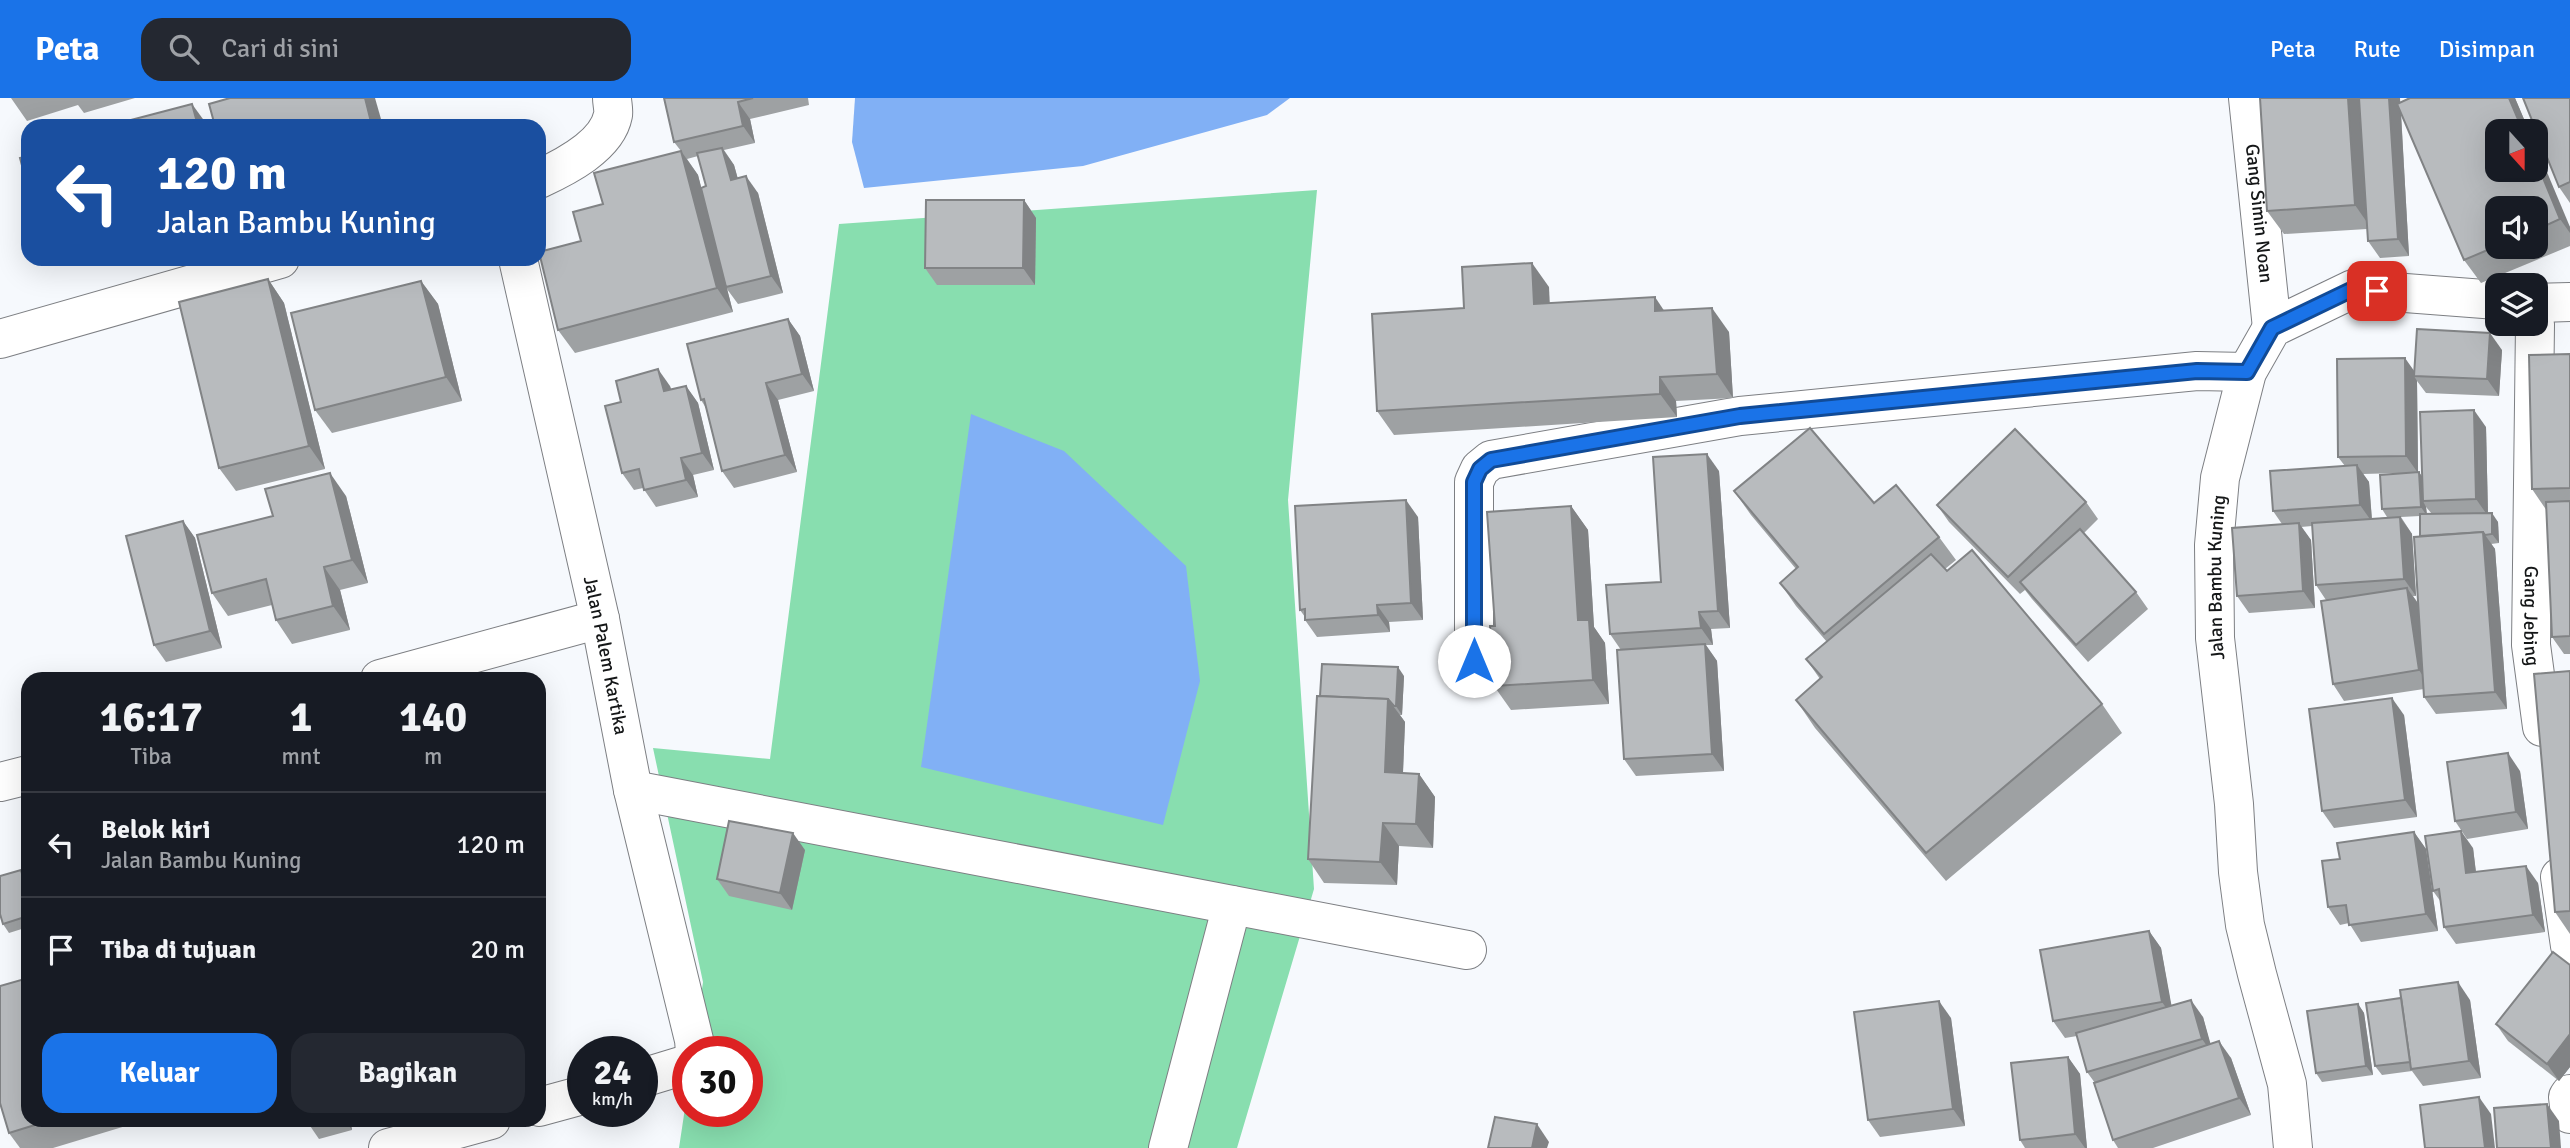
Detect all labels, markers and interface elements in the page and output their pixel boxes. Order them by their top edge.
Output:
search box [141,18,631,81]
text: Peta [35,29,99,70]
icon: search [165,30,203,68]
text: Cari di sini [221,33,339,65]
text: Peta [2270,34,2316,64]
text: Rute [2354,34,2401,64]
text: Disimpan [2439,34,2535,64]
north arrow [2485,119,2548,182]
map controls [2485,119,2548,336]
text: 120 m [157,143,287,203]
street label: Gang Simin Noan [2240,143,2278,284]
icon: left [42,147,133,238]
button: sound [2485,196,2548,259]
text: Jalan Bambu Kuning [157,203,436,242]
pin [2347,261,2407,321]
icon: arrive [2358,272,2396,310]
button: layers [2485,273,2548,336]
street label: Jalan Bambu Kuning [2203,494,2231,661]
street label: Gang Jebing [2518,566,2545,668]
street label: Jalan Palem Kartika [578,574,633,737]
position arrow [1437,624,1511,698]
text: 16:17 [100,692,203,743]
text: 1 [290,692,312,743]
text: 140 [399,692,467,743]
text: Tiba [131,742,172,771]
text: mnt [282,742,320,771]
text: m [424,742,442,771]
text: Belok kiri [101,814,210,846]
icon: left [42,826,80,864]
text: 120 m [456,829,525,861]
text: Jalan Bambu Kuning [101,846,301,875]
icon: arrive [42,931,80,969]
text: Tiba di tujuan [101,934,256,966]
text: 20 m [470,934,525,966]
button: Keluar [42,1033,277,1113]
button: Bagikan [291,1033,525,1113]
speed limit sign: 30 [672,1036,763,1127]
text: 24 [594,1051,631,1094]
text: km/h [592,1088,633,1110]

